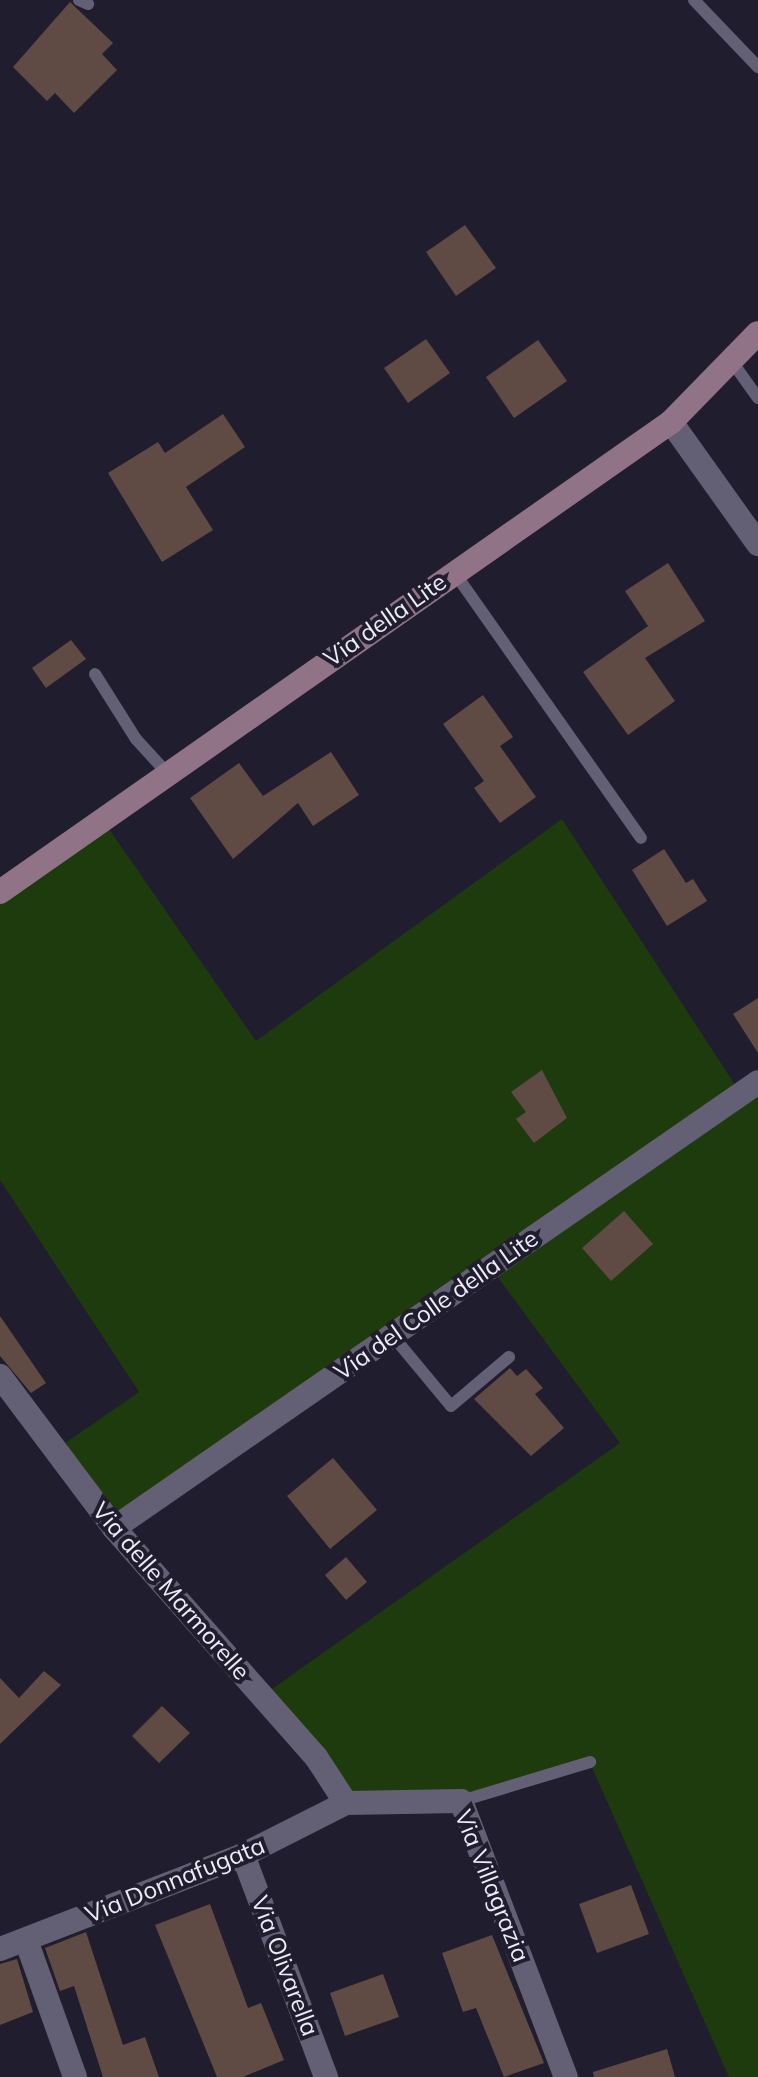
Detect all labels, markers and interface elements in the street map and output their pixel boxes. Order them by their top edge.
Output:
street label: Via della Lite [318,567,452,673]
street label: Via del Colle della Lite [329,1224,543,1386]
street label: Via delle Marmorelle [86,1496,256,1686]
street label: Via Villagrazia [448,1806,536,1966]
street label: Via Donnafugata [81,1831,269,1929]
street label: Via Olivarella [245,1892,325,2040]

